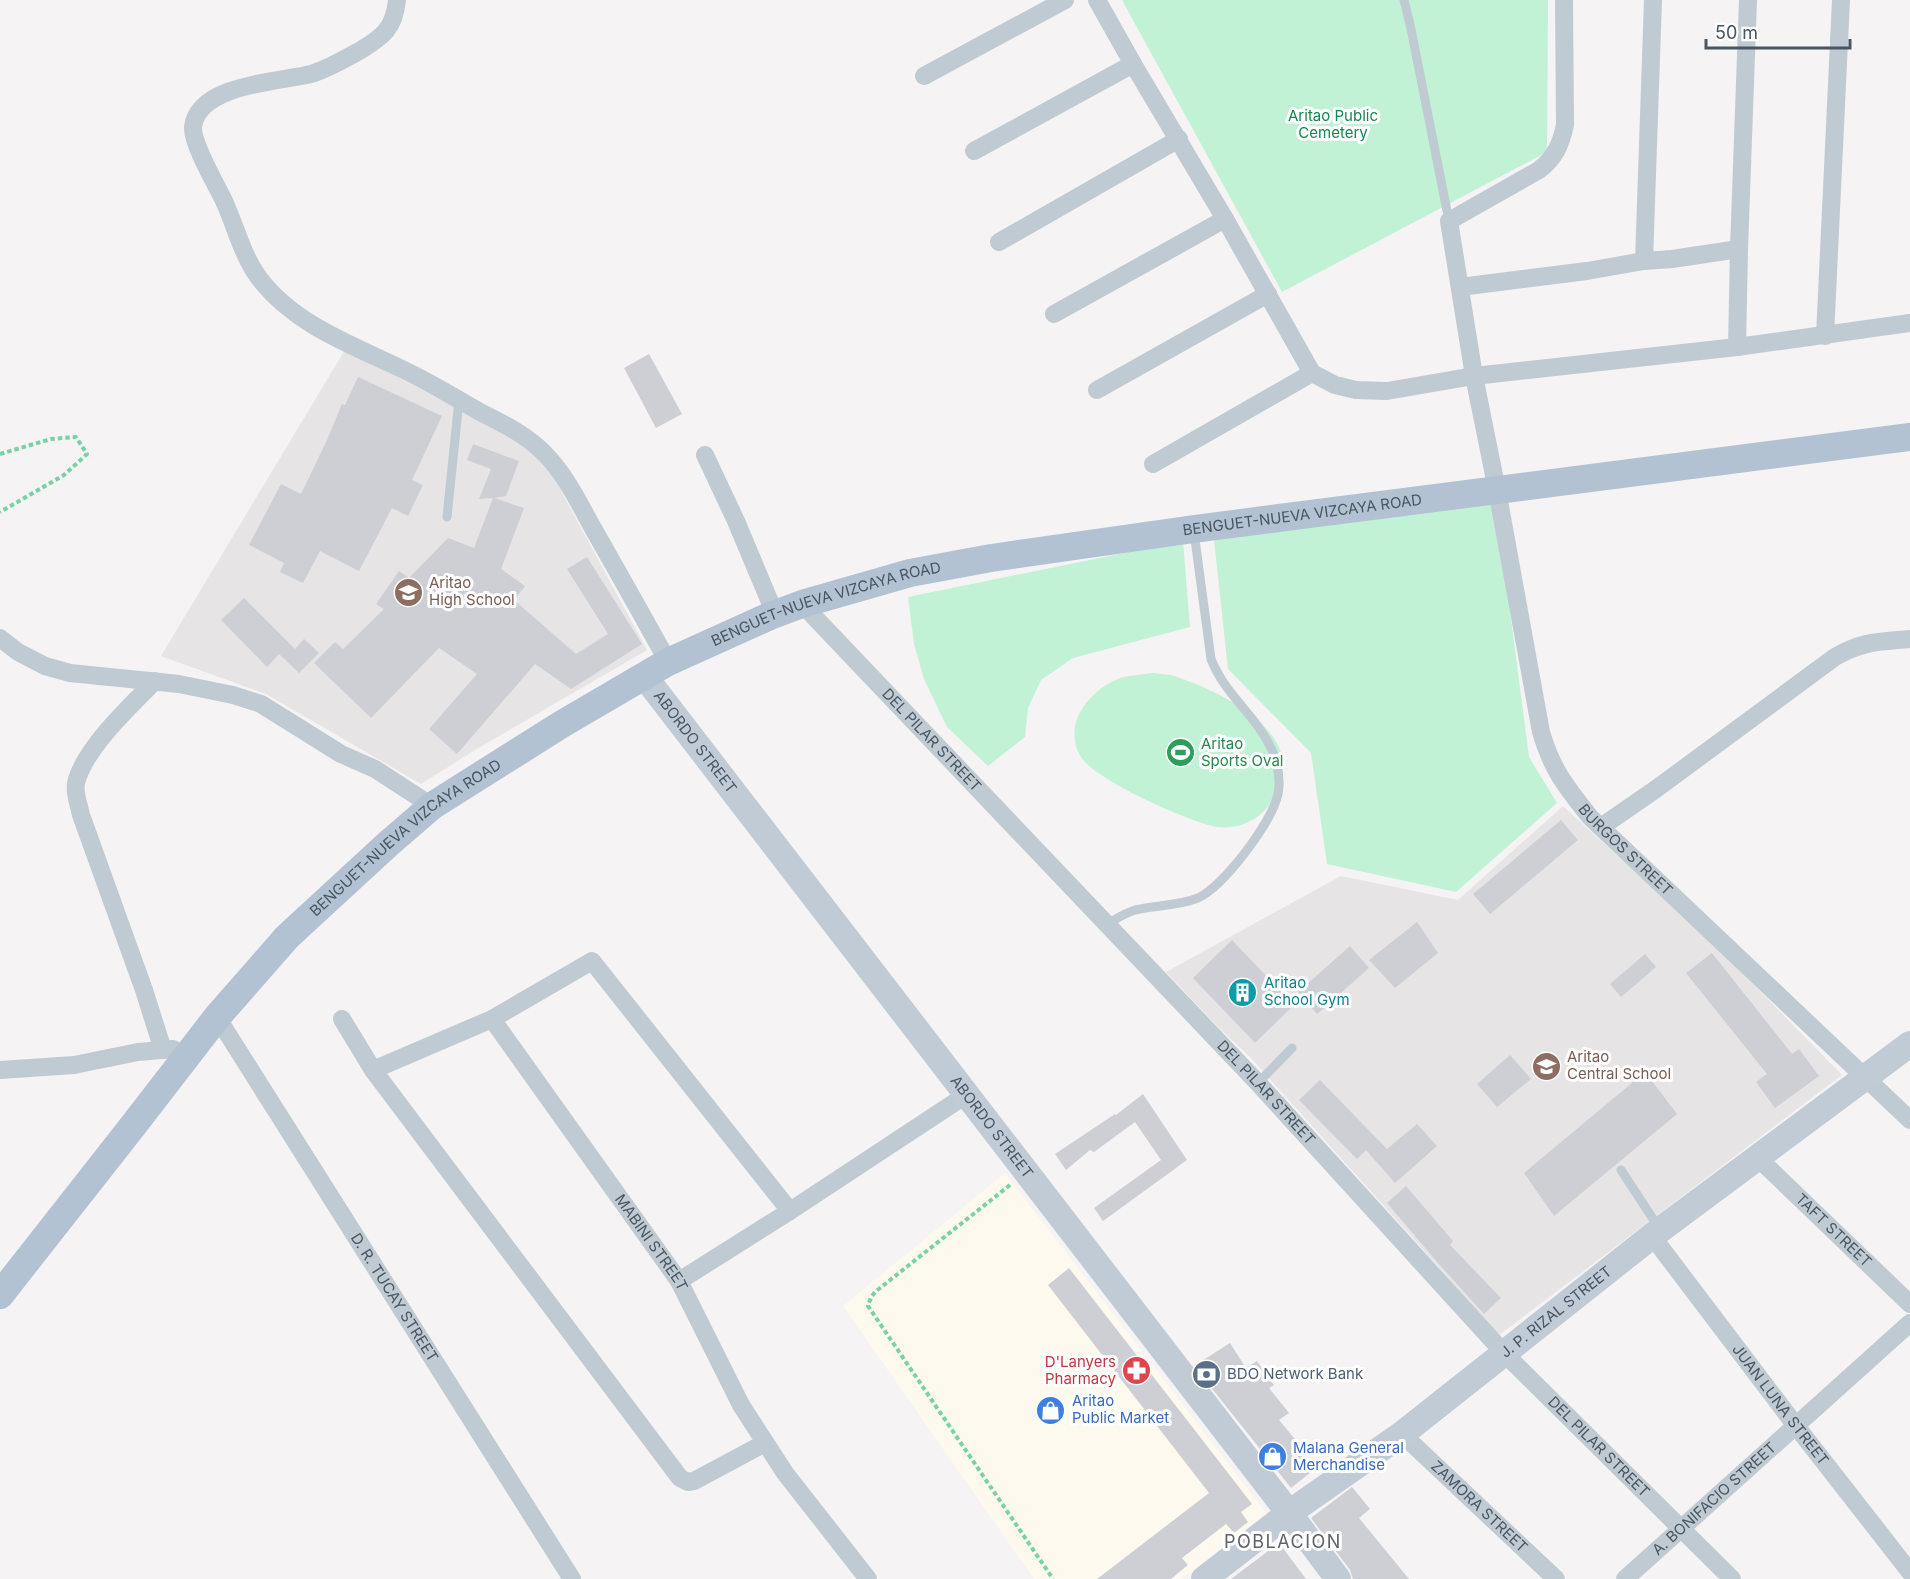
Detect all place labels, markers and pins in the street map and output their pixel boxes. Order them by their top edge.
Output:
place label: Aritao High School [429,573,515,609]
school or university icon: Aritao High School [392,576,424,608]
place label: Aritao Sports Oval [1201,734,1283,770]
sports icon: Aritao Sports Oval [1164,737,1196,769]
place label: Aritao School Gym [1264,973,1350,1009]
building icon: Aritao School Gym [1227,976,1259,1008]
place label: Aritao Central School [1567,1047,1671,1083]
school or university icon: Aritao Central School [1530,1050,1562,1082]
place label: D'Lanyers Pharmacy [1045,1352,1117,1388]
pharmacy icon: D'Lanyers Pharmacy [1121,1355,1153,1387]
bank icon: BDO Network Bank [1190,1358,1222,1390]
place label: BDO Network Bank [1227,1364,1364,1383]
place label: Aritao Public Market [1072,1391,1169,1427]
shop icon: Aritao Public Market [1035,1394,1067,1426]
place label: Malana General Merchandise [1293,1438,1404,1474]
shop icon: Malana General Merchandise [1256,1441,1288,1473]

